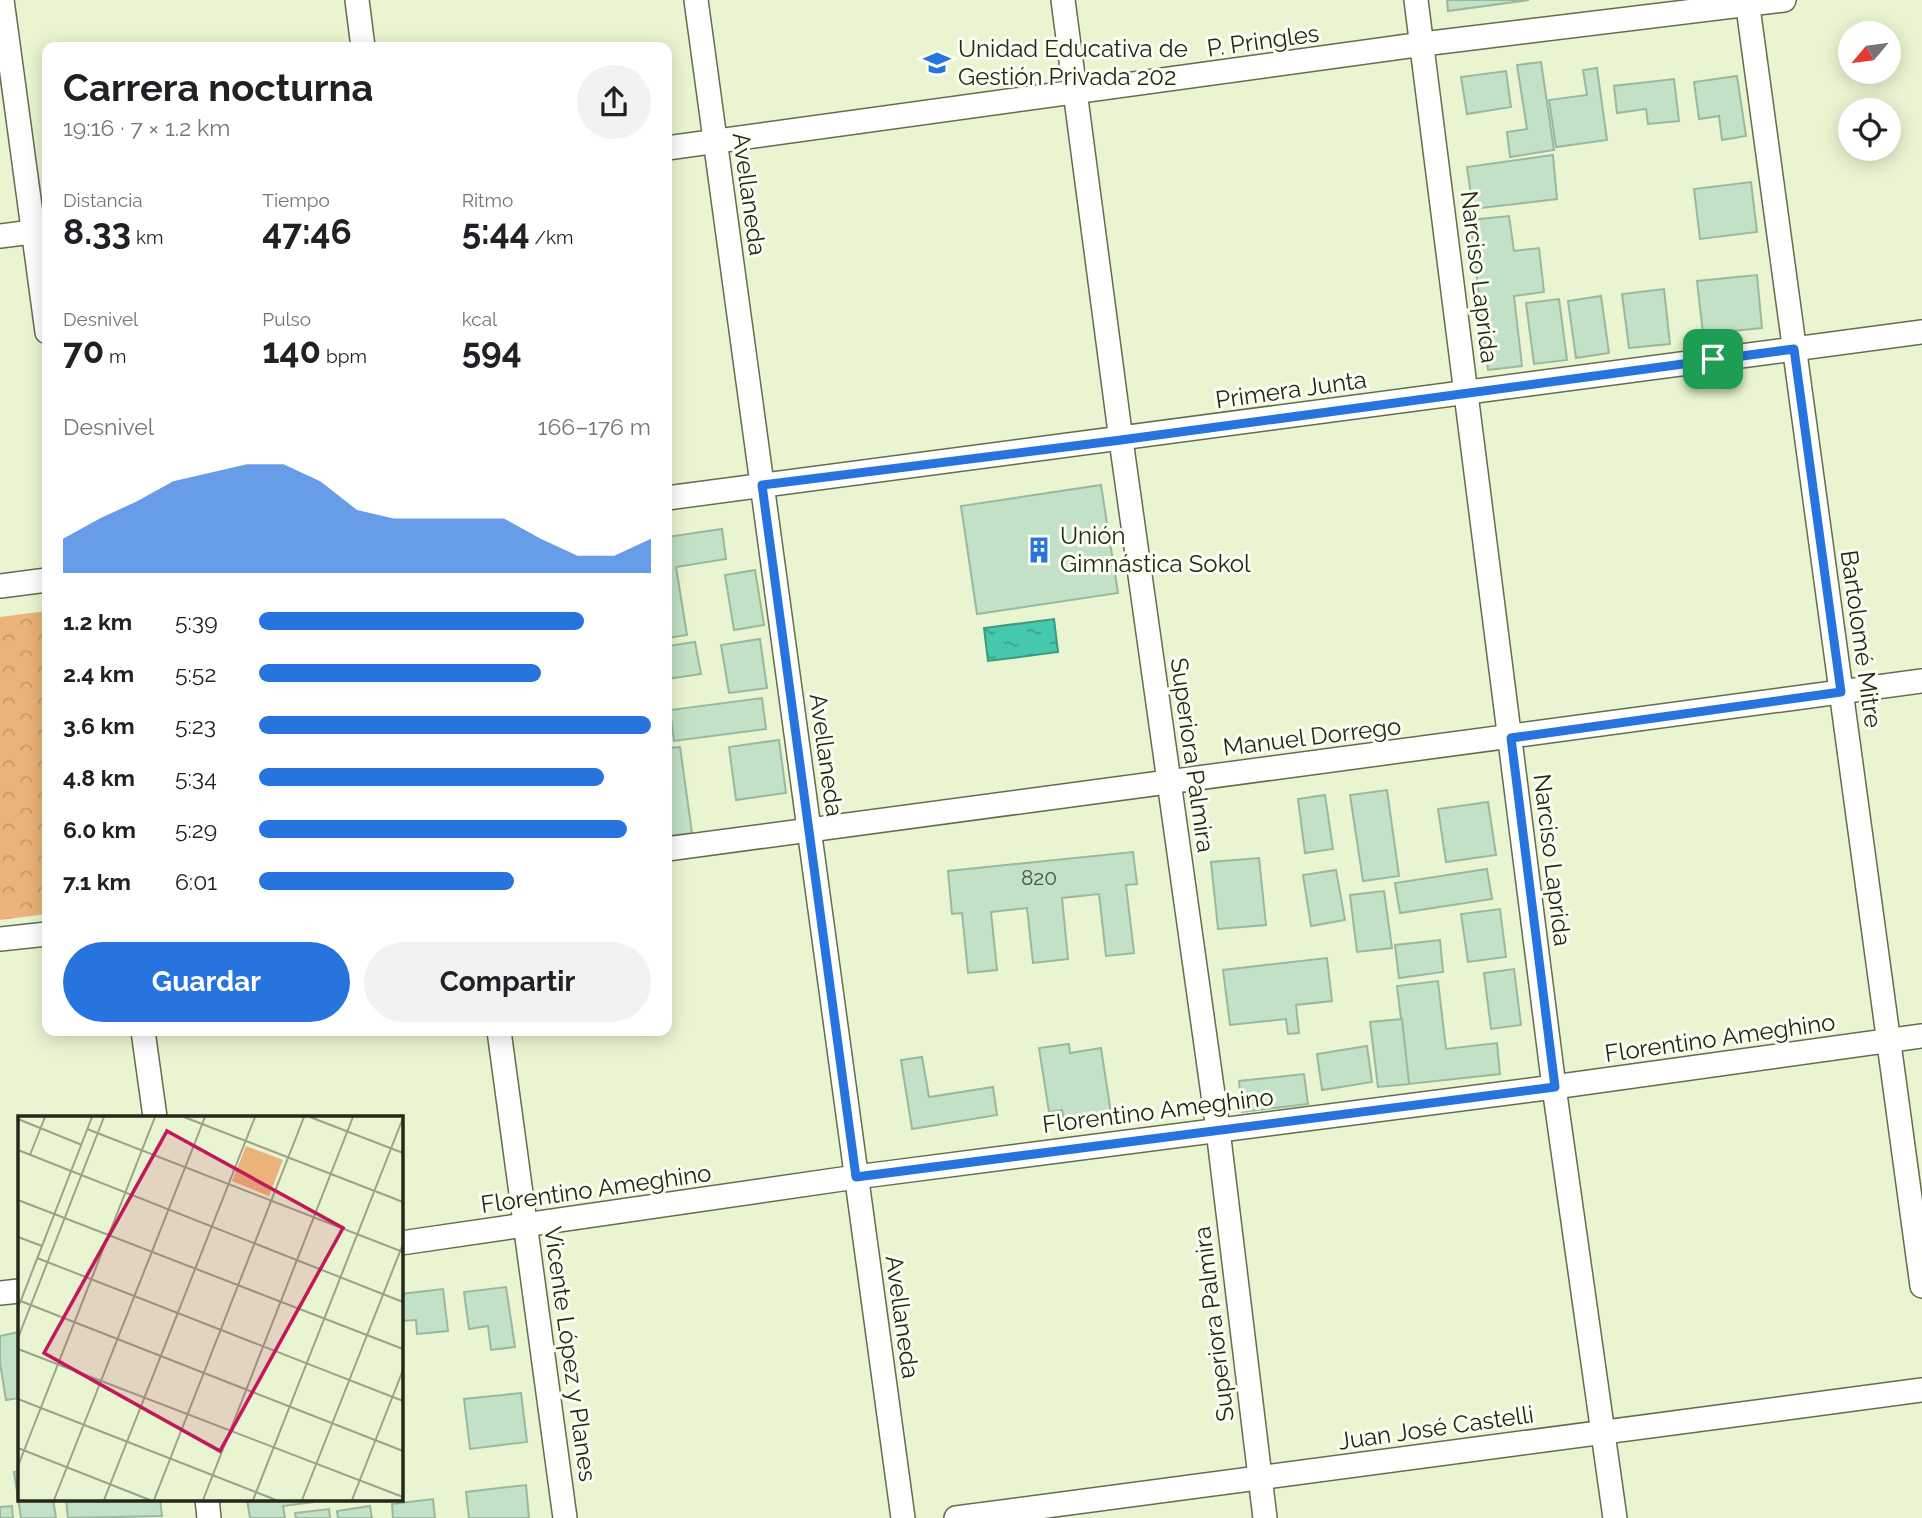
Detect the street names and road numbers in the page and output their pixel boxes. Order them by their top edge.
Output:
street label: P. Pringles [1205,18,1321,63]
street label: Avellaneda [726,130,772,257]
street label: Narciso Laprida [1455,189,1504,365]
street label: Primera Junta [1213,365,1368,414]
street label: Bartolomé Mitre [1835,548,1888,730]
street label: Superiora Palmira [1164,656,1221,854]
street label: Avellaneda [803,691,849,818]
street label: Manuel Dorrego [1221,711,1403,762]
street label: Narciso Laprida [1528,772,1577,948]
street label: Florentino Ameghino [1603,1007,1837,1068]
street label: Florentino Ameghino [1041,1082,1275,1139]
street label: Florentino Ameghino [479,1158,713,1219]
street label: Vicente López y Planes [538,1225,603,1483]
street label: Superiora Palmira [1187,1225,1240,1423]
street label: Avellaneda [879,1253,925,1380]
street label: Juan José Castelli [1336,1399,1535,1456]

